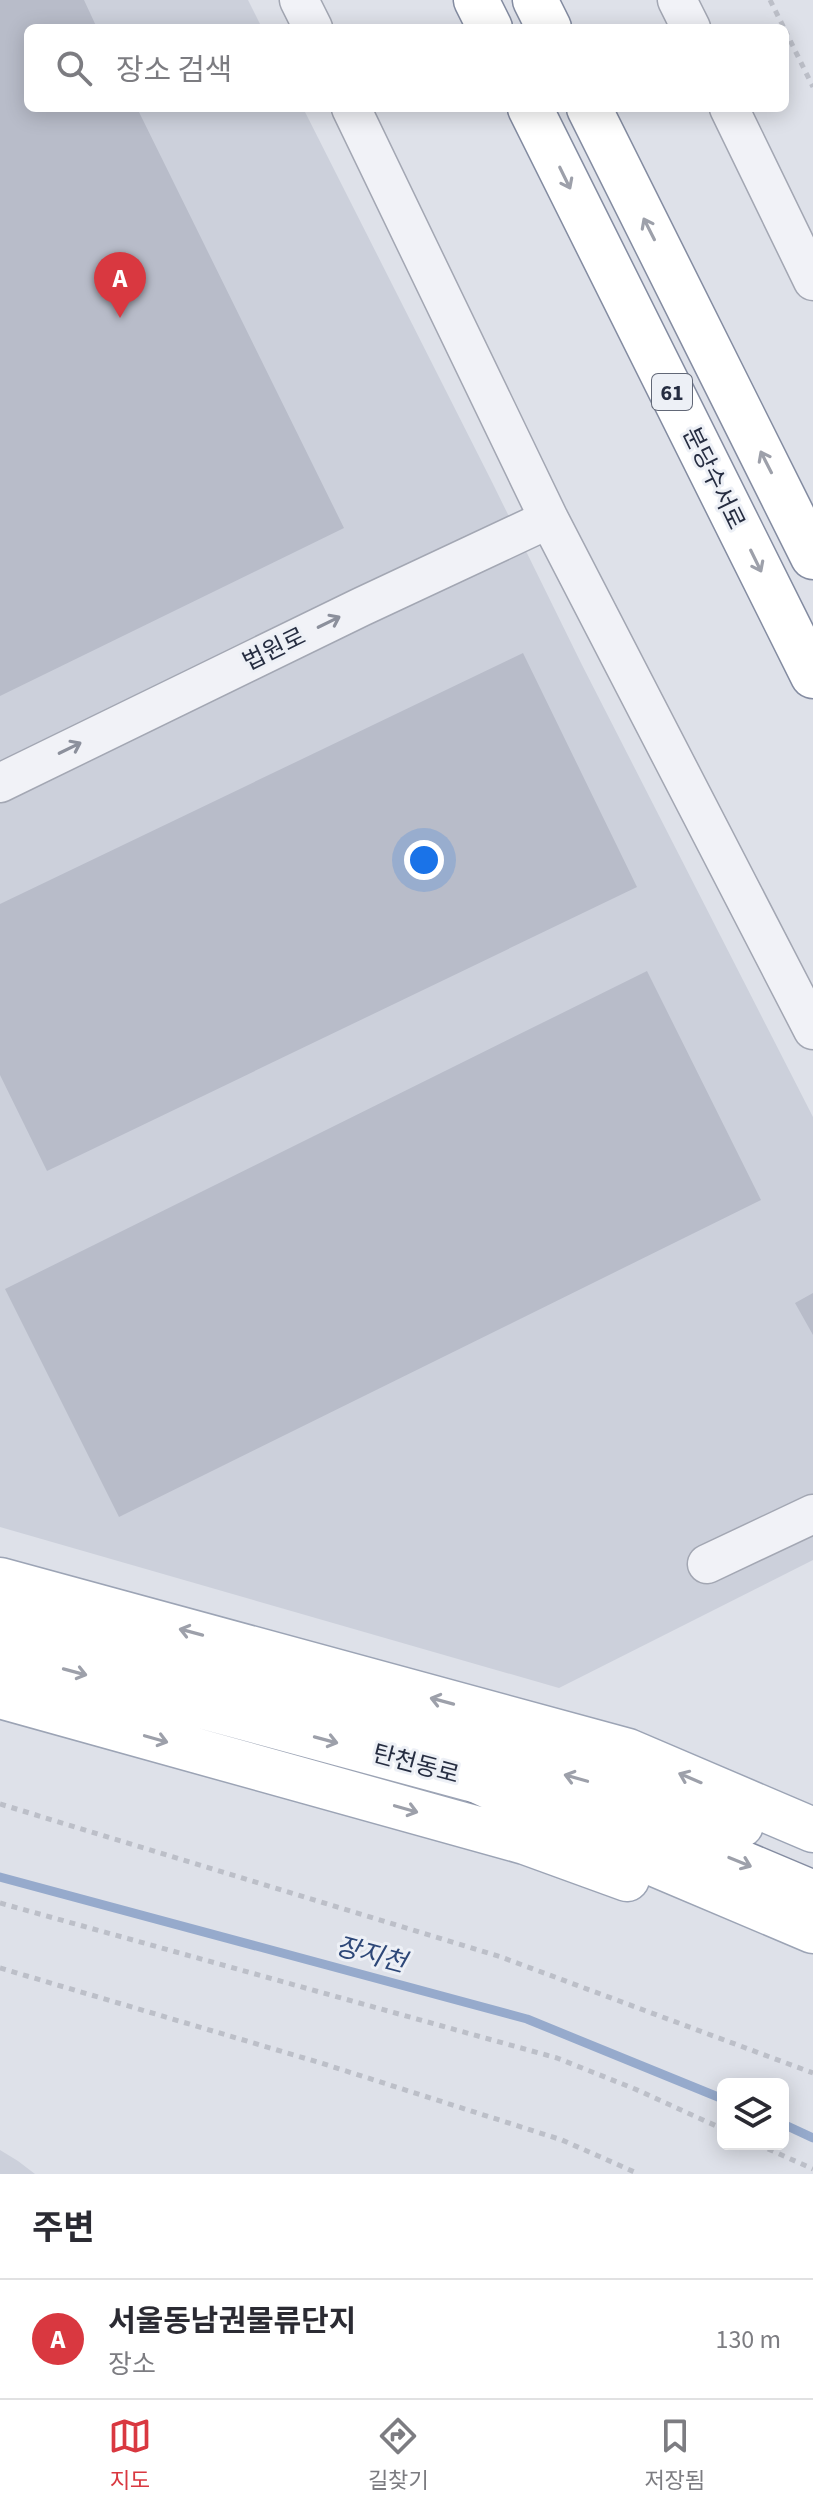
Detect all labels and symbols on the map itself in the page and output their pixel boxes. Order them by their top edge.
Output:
one-way arrow [558,165,573,189]
one-way arrow [641,218,657,242]
pin: A [94,252,146,318]
road number: 61 [652,374,692,410]
street label: 분당수서로 [674,421,753,536]
one-way arrow [757,451,773,475]
one-way arrow [749,549,764,572]
one-way arrow [317,614,341,629]
street label: 법원로 [237,619,312,680]
one-way arrow [58,740,82,756]
your location [404,840,444,880]
one-way arrow [179,1624,204,1639]
one-way arrow [62,1665,88,1680]
one-way arrow [429,1692,455,1707]
one-way arrow [143,1733,168,1747]
one-way arrow [313,1733,339,1748]
street label: 탄천동로 [369,1736,463,1793]
one-way arrow [678,1769,702,1784]
one-way arrow [564,1770,590,1785]
one-way arrow [393,1802,419,1817]
one-way arrow [727,1856,752,1871]
water label: 장지천 [331,1927,413,1982]

